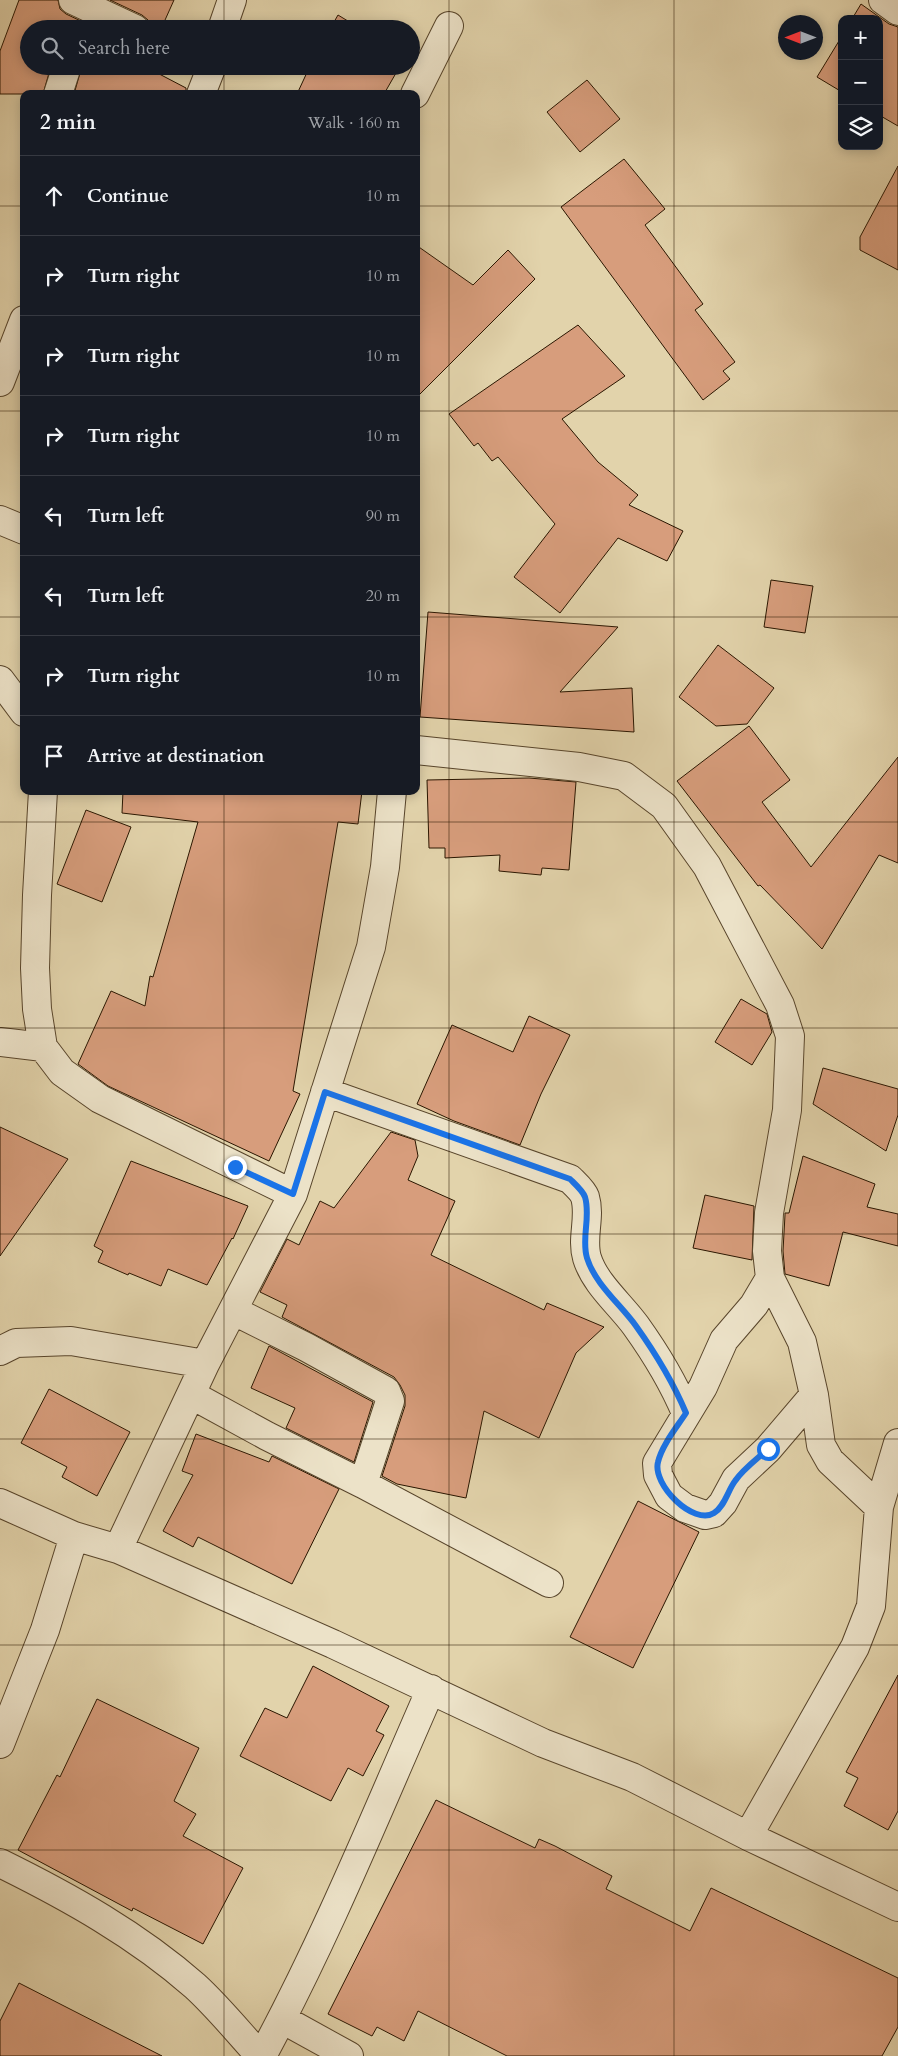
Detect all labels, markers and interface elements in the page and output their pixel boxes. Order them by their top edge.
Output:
north arrow [778,15,823,60]
map controls [838,15,883,150]
button: + [838,15,883,60]
search box [20,20,420,75]
icon: search [38,34,66,62]
text: Search here [78,35,170,61]
button: − [838,60,883,105]
button: layers [838,105,883,150]
text: 2 min [40,108,96,137]
text: Walk · 160 m [308,112,400,134]
icon: ahead [40,182,68,210]
text: Continue [87,183,169,209]
text: 10 m [366,185,400,207]
icon: right [40,262,68,290]
text: Turn right [87,263,179,289]
text: 10 m [366,265,400,287]
icon: right [40,342,68,370]
text: Turn right [87,343,179,369]
text: 10 m [366,345,400,367]
icon: right [40,422,68,450]
text: Turn right [87,423,179,449]
text: 10 m [366,425,400,447]
icon: left [40,502,68,530]
text: Turn left [87,503,164,529]
text: 90 m [366,505,400,527]
icon: left [40,582,68,610]
text: Turn left [87,583,164,609]
text: 20 m [366,585,400,607]
icon: right [40,662,68,690]
text: Turn right [87,663,179,689]
text: 10 m [366,665,400,687]
icon: arrive [40,742,68,770]
text: Arrive at destination [87,743,264,769]
route end [224,1156,247,1179]
route start [757,1438,780,1461]

